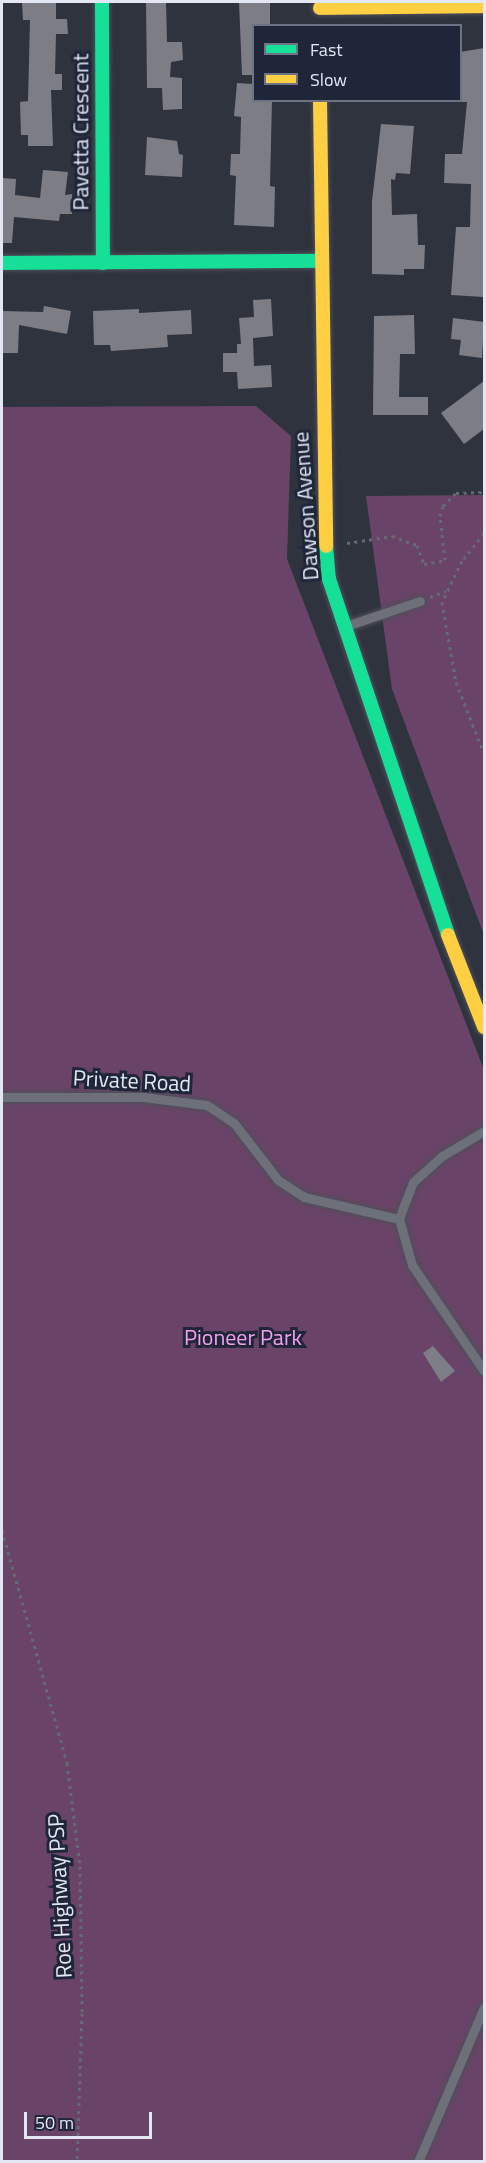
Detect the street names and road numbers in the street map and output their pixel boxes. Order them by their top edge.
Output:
street label: Pavetta Crescent [68,53,94,211]
street label: Dawson Avenue [288,431,324,581]
street label: Private Road [72,1065,192,1097]
street label: Roe Highway PSP [43,1813,77,1979]

